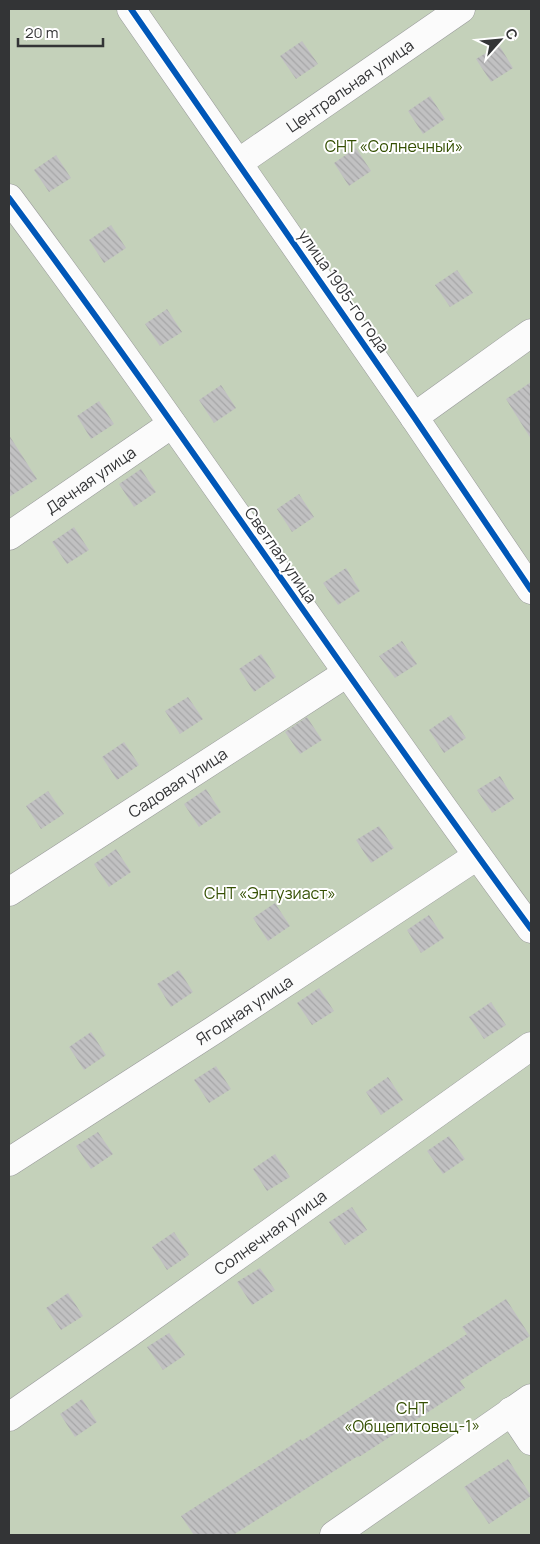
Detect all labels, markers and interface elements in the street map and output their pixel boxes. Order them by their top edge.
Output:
scale bar [18,15,102,47]
north arrow [475,15,525,65]
text: 20 m [25,22,58,43]
text: С [501,25,523,43]
street label: Центральная улица [282,34,418,137]
park label: СНТ «Солнечный» [325,135,463,157]
street label: улица 1905-го года [293,225,395,357]
street label: Дачная улица [41,441,140,519]
street label: Светлая улица [240,503,322,607]
street label: Садовая улица [124,742,232,823]
park label: СНТ «Энтузиаст» [204,882,336,904]
street label: Ягодная улица [191,970,297,1050]
street label: Солнечная улица [210,1185,331,1280]
park label: СНТ «Общепитовец-1» [344,1397,480,1437]

